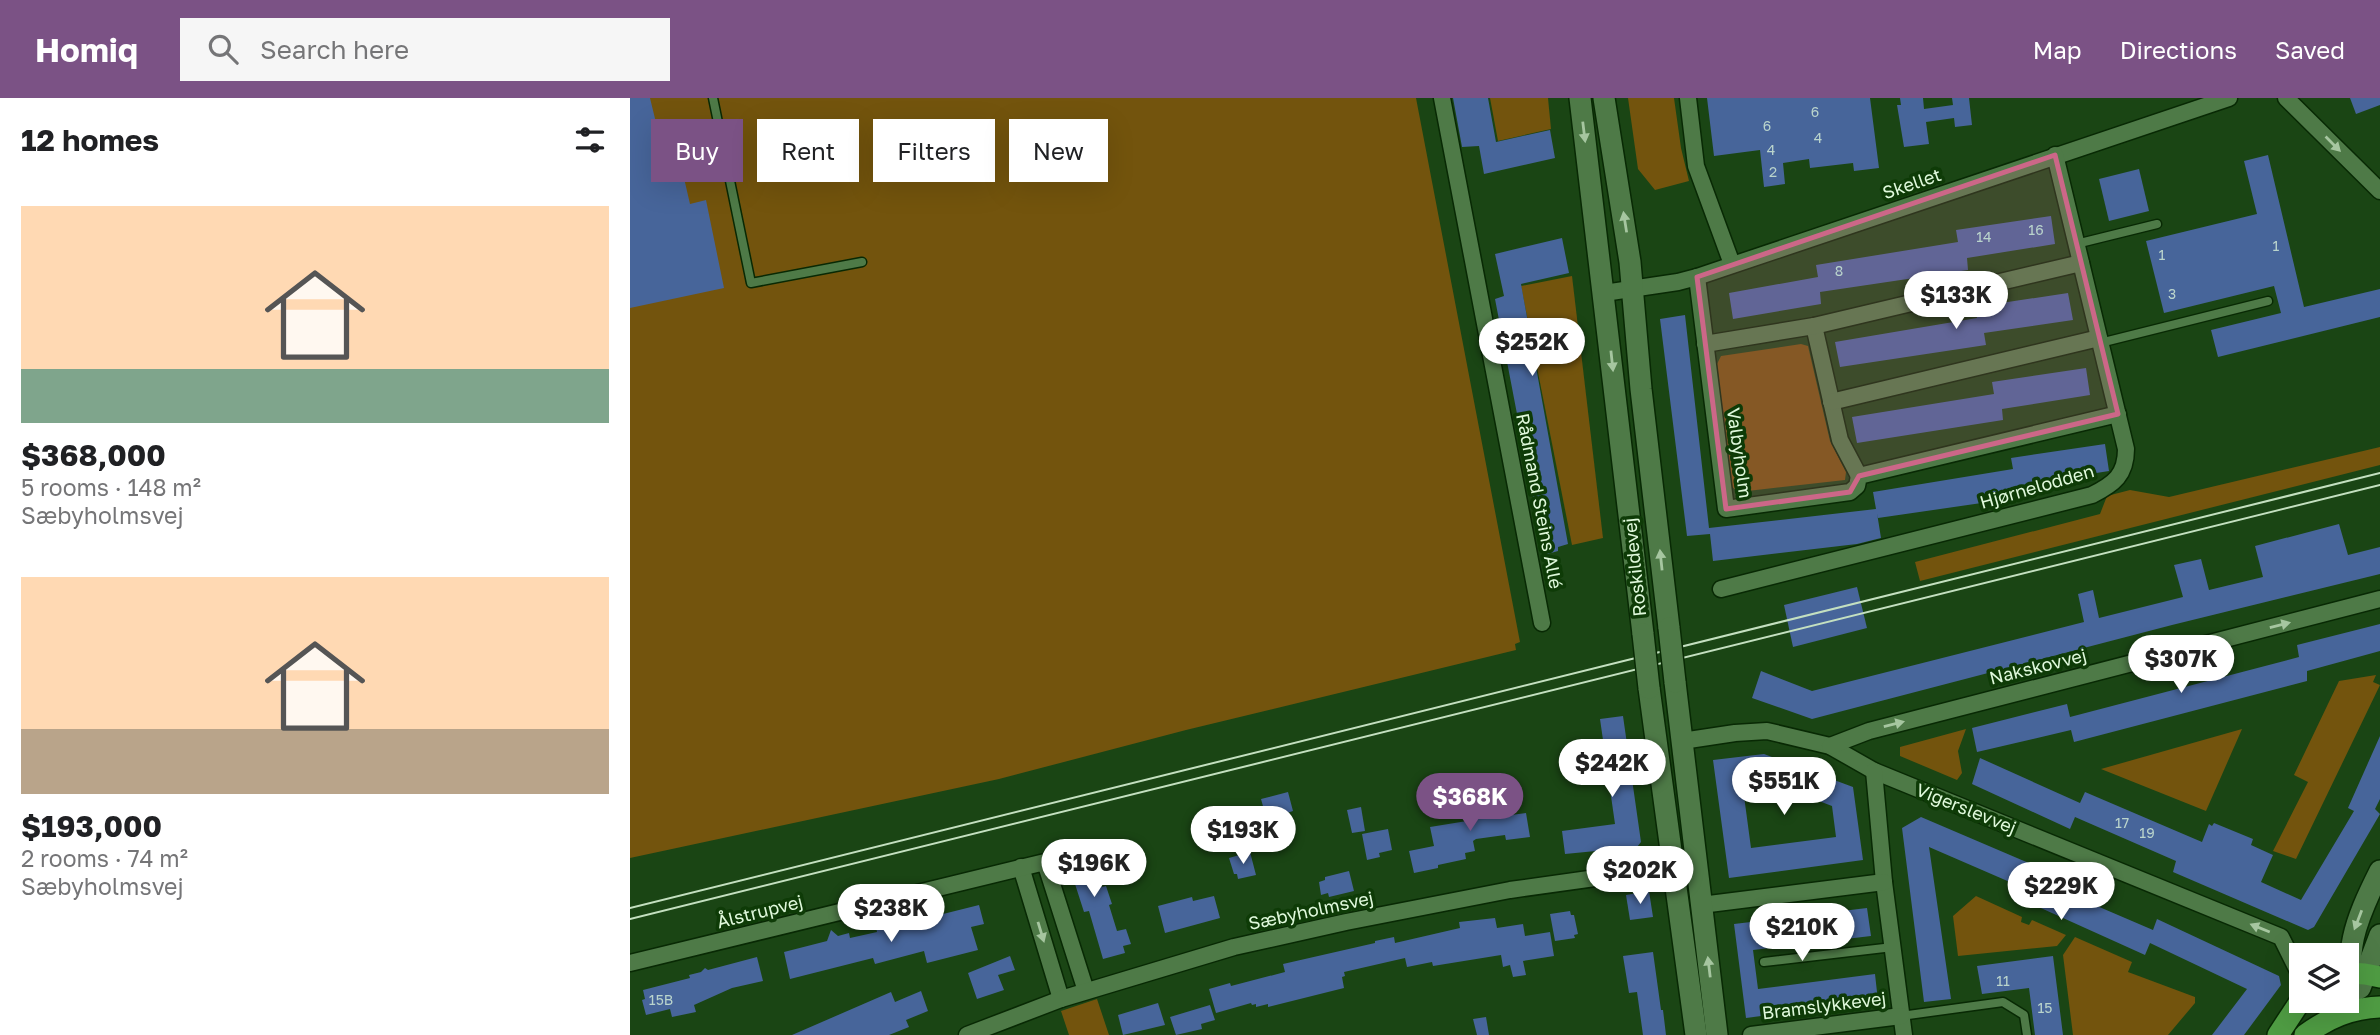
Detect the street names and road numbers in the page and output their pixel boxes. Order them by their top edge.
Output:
street label: Skellet [1879,163,1944,203]
street label: Valbyholm [1723,406,1757,500]
street label: Rådmand Steins Allé [1512,411,1568,590]
street label: Hjørnelodden [1977,459,2096,513]
street label: Roskildevej [1618,517,1650,618]
street label: Nakskovvej [1987,643,2089,689]
street label: Vigerslevvej [1913,778,2020,838]
street label: Sæbyholmsvej [1246,886,1375,934]
street label: Ålstrupvej [714,890,805,932]
street label: Bramslykkevej [1760,986,1887,1024]

